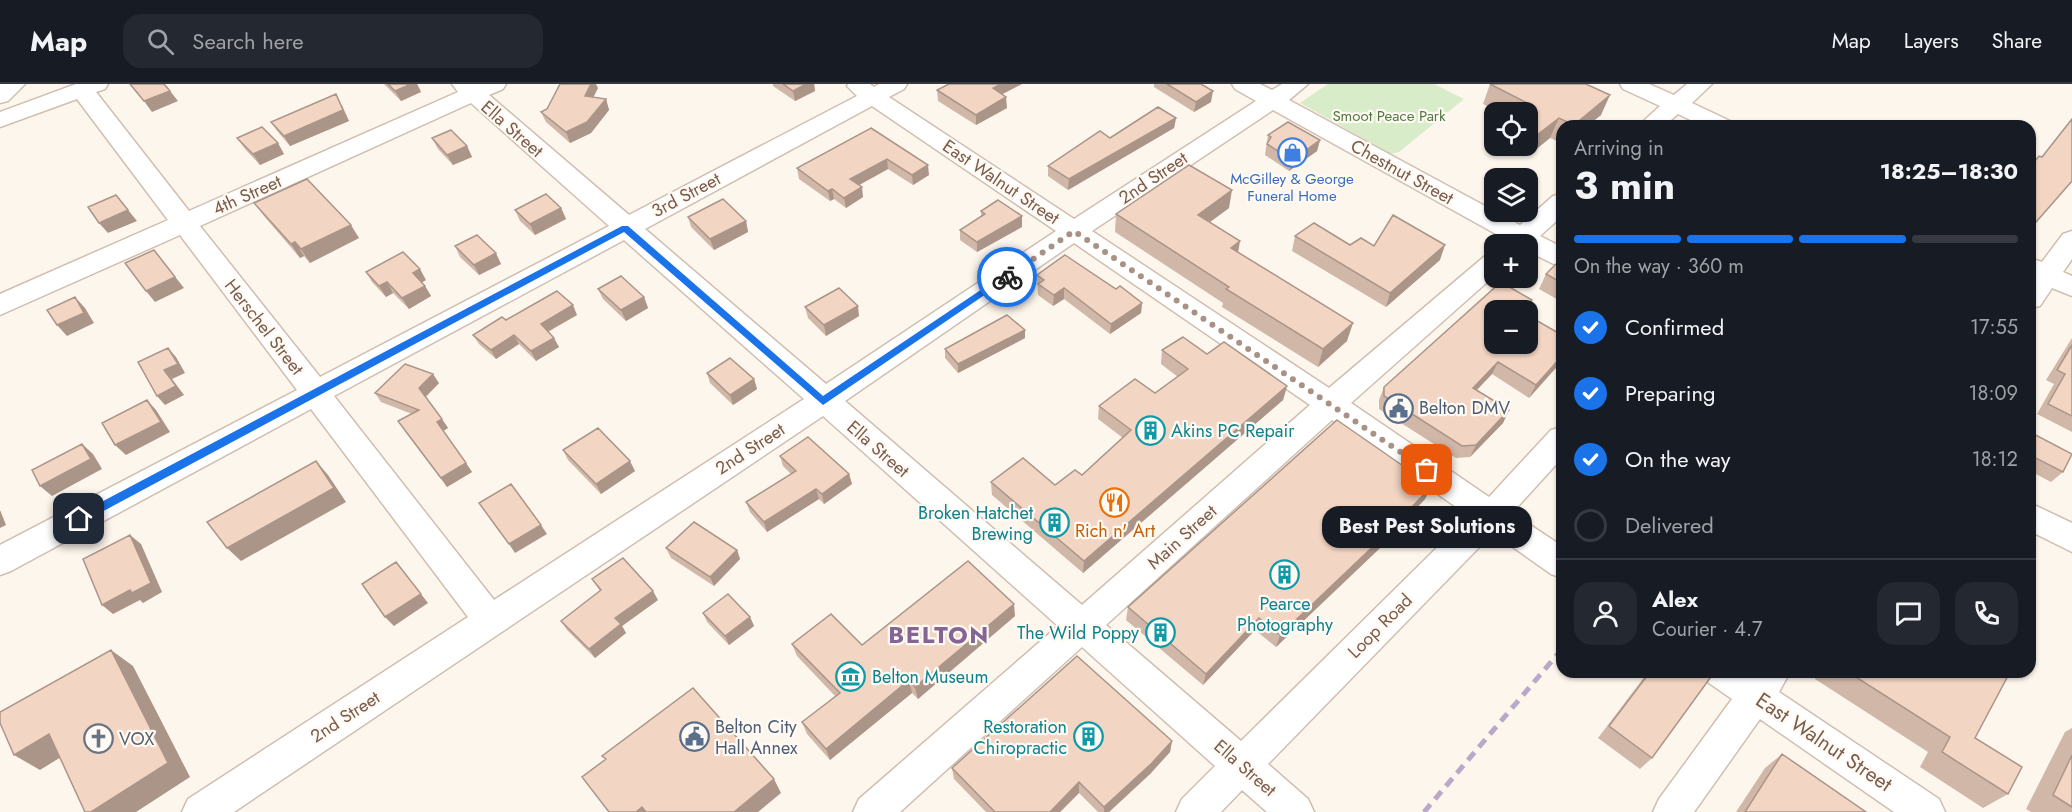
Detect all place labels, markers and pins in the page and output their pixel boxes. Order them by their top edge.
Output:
shop icon: McGilley & George Funeral Home [1276,136,1308,168]
place label: McGilley & George Funeral Home [1230,168,1354,207]
public building icon: Belton DMV [1382,392,1414,424]
place label: Belton DMV [1419,395,1510,421]
building icon: Akins PC Repair [1134,415,1166,447]
place label: Akins PC Repair [1171,418,1295,444]
pin [1401,444,1452,495]
restaurant icon: Rich n' Art [1099,486,1131,518]
pin [53,493,104,544]
place label: Broken Hatchet Brewing [918,500,1034,547]
callout: Best Pest Solutions [1322,506,1532,548]
building icon: Broken Hatchet Brewing [1038,507,1070,539]
place label: Rich n' Art [1075,518,1156,544]
building icon: Pearce Photography [1269,559,1301,591]
place label: Pearce Photography [1237,591,1333,638]
building icon: The Wild Poppy [1144,617,1176,649]
place label: The Wild Poppy [1017,620,1139,646]
museum icon: Belton Museum [835,661,867,693]
place label: Belton Museum [872,664,989,690]
place label: Belton City Hall Annex [715,714,798,761]
place label: Restoration Chiropractic [974,714,1067,761]
public building icon: Belton City Hall Annex [678,721,710,753]
building icon: Restoration Chiropractic [1072,721,1104,753]
church icon: VOX [82,723,114,755]
place label: VOX [119,726,154,752]

